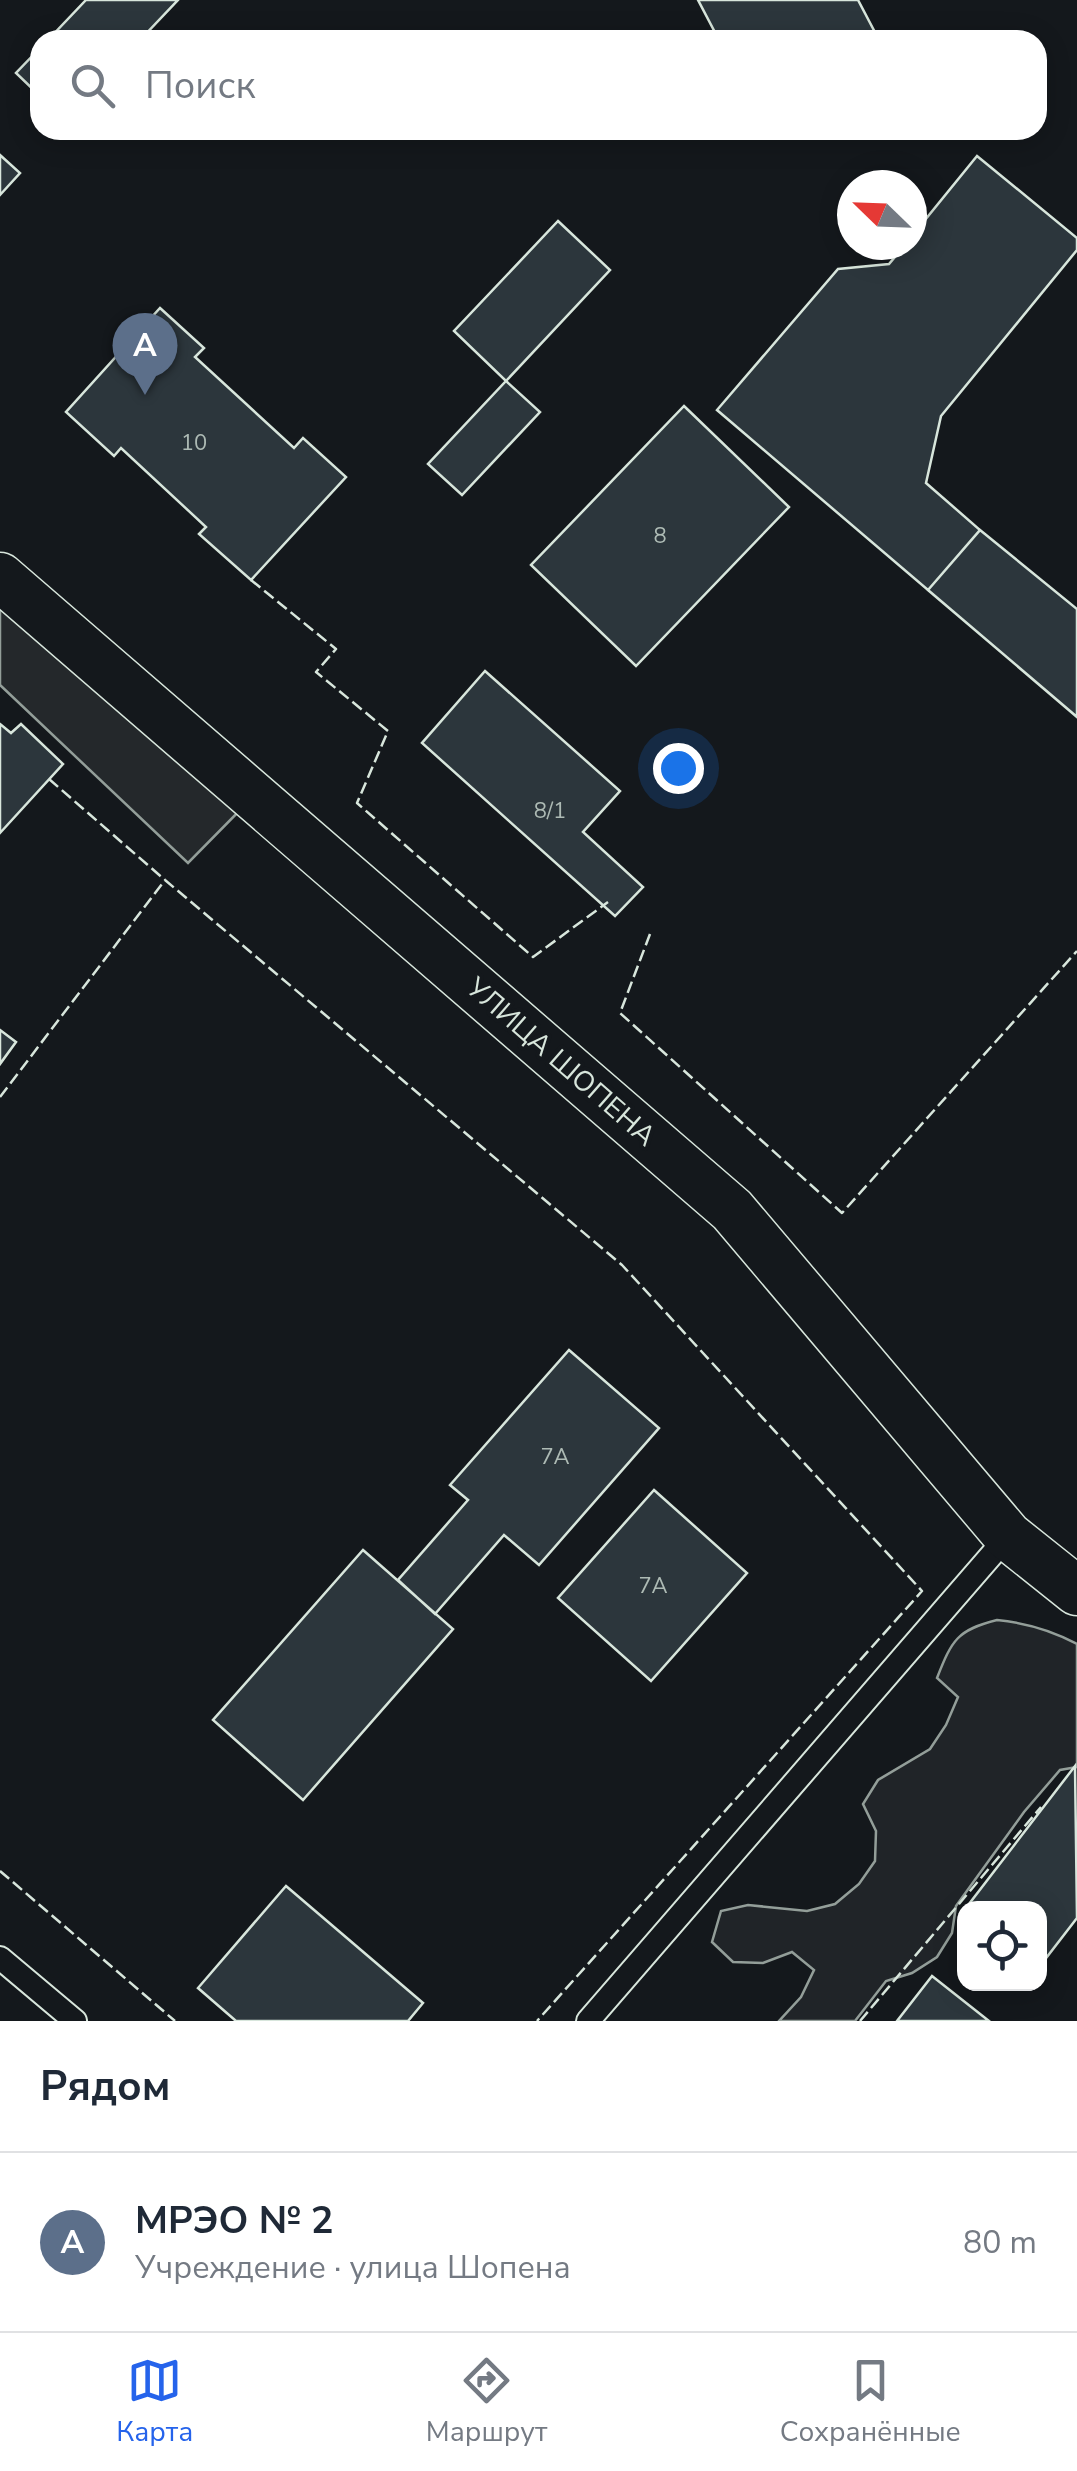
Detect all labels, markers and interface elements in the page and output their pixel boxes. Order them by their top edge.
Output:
search box [30,30,1047,140]
icon: search [65,58,120,113]
text: Поиск [145,60,255,111]
north arrow [837,170,927,260]
pin: A [112,312,178,395]
house number: 10 [181,428,207,458]
house number: 8 [653,521,667,551]
your location [653,743,704,794]
house number: 8/1 [534,796,566,826]
street label: УЛИЦА ШОПЕНА [457,968,664,1155]
house number: 7А [540,1442,570,1472]
house number: 7А [638,1571,668,1601]
map controls [957,1901,1047,1991]
button: locate [957,1901,1047,1991]
text: Рядом [40,2058,170,2115]
text: МРЭО № 2 [135,2195,334,2246]
text: A [61,2221,84,2264]
text: 80 m [963,2221,1037,2264]
text: Учреждение · улица Шопена [135,2246,571,2289]
tab: Карта [116,2353,193,2451]
tab: Маршрут [426,2353,547,2451]
tab: Сохранённые [780,2353,961,2451]

